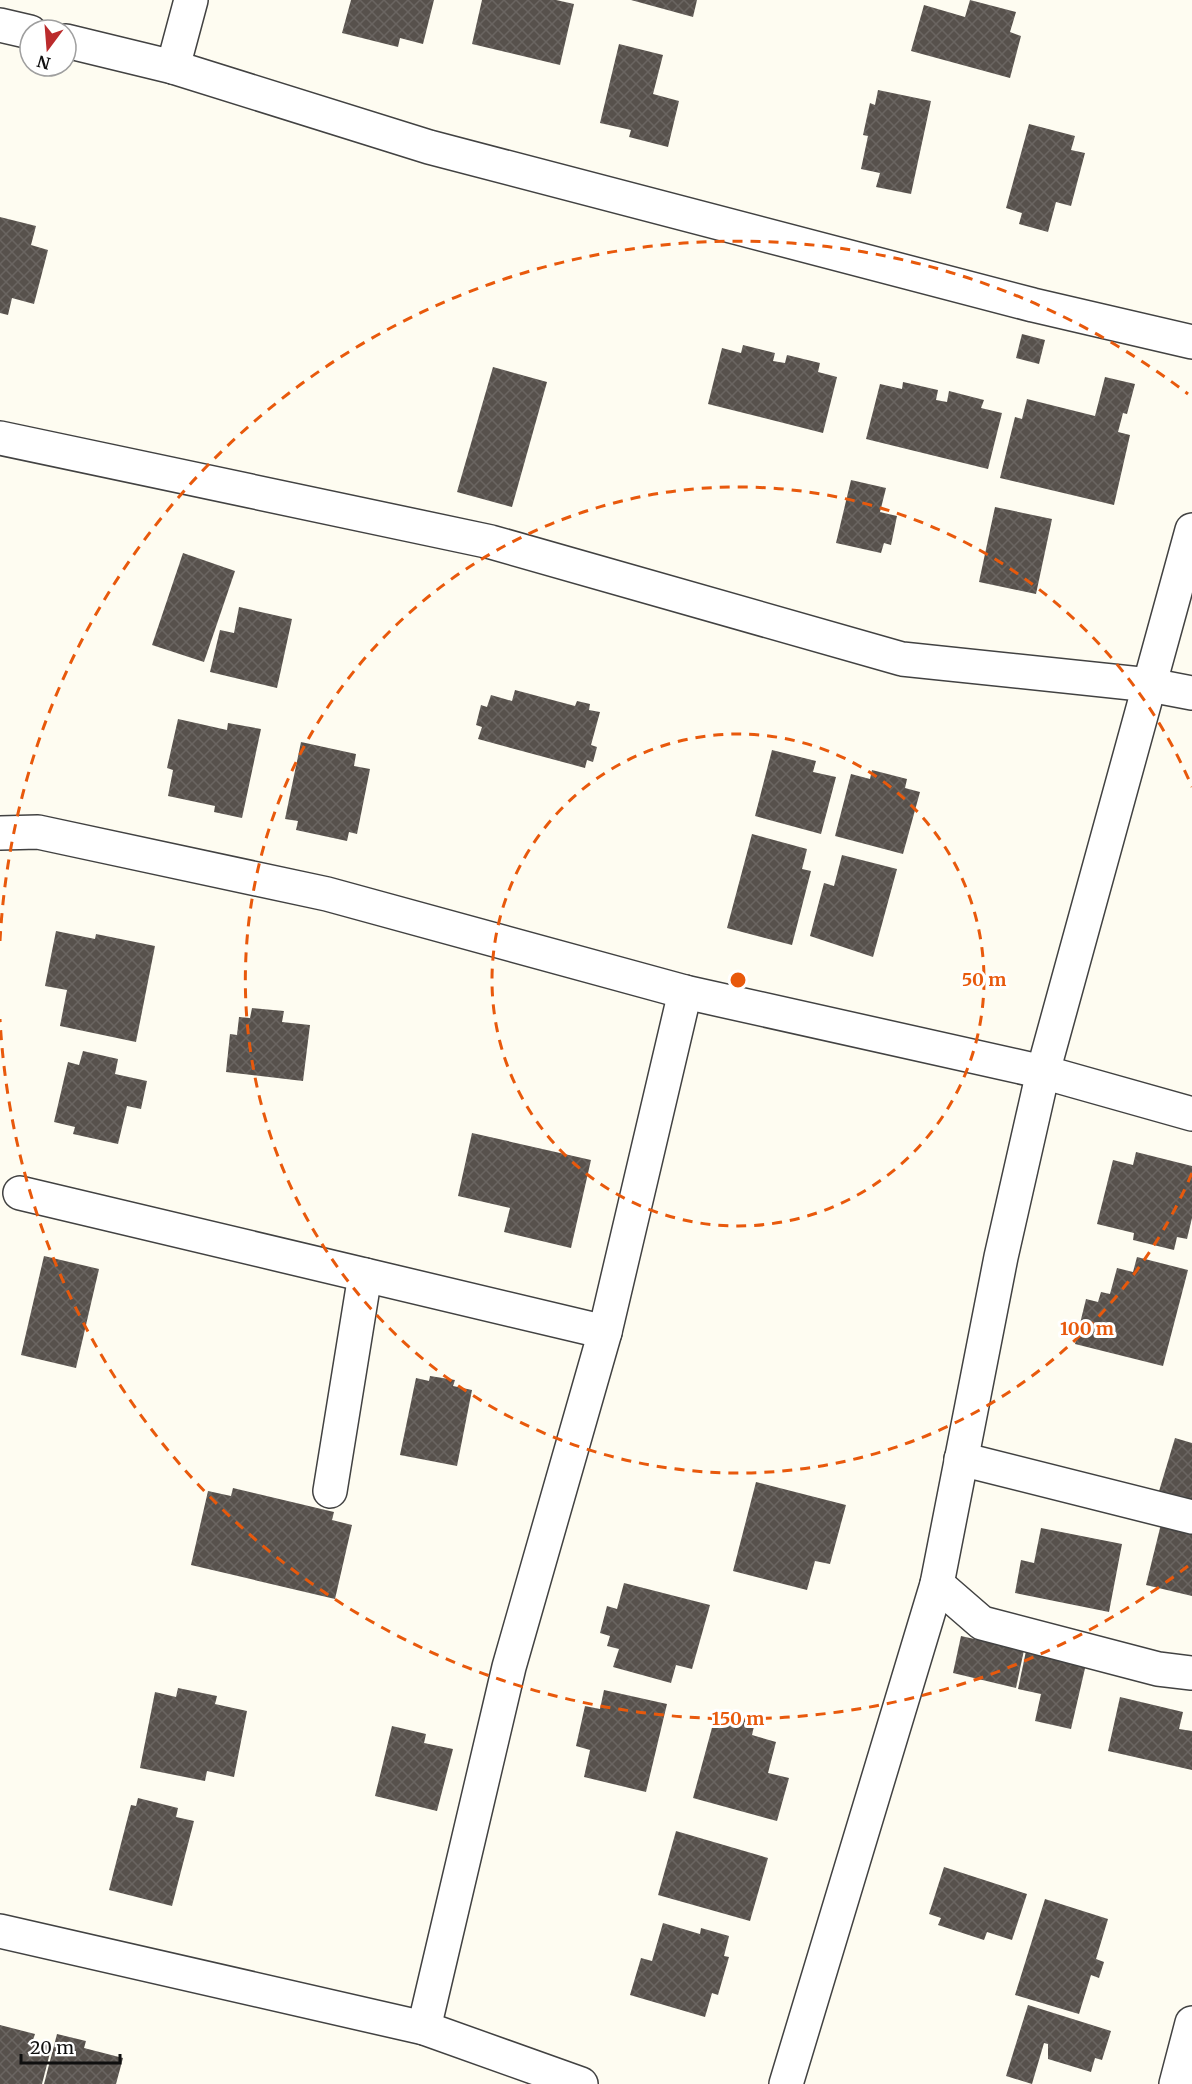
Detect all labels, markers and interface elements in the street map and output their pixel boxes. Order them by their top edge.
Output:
north arrow [18,18,78,78]
text: N [35,51,53,74]
text: 50 m [962,968,1006,991]
centre of rings [728,970,748,990]
text: 100 m [1060,1317,1114,1340]
text: 150 m [712,1707,764,1730]
scale bar [21,2027,120,2065]
text: 20 m [30,2036,74,2059]

